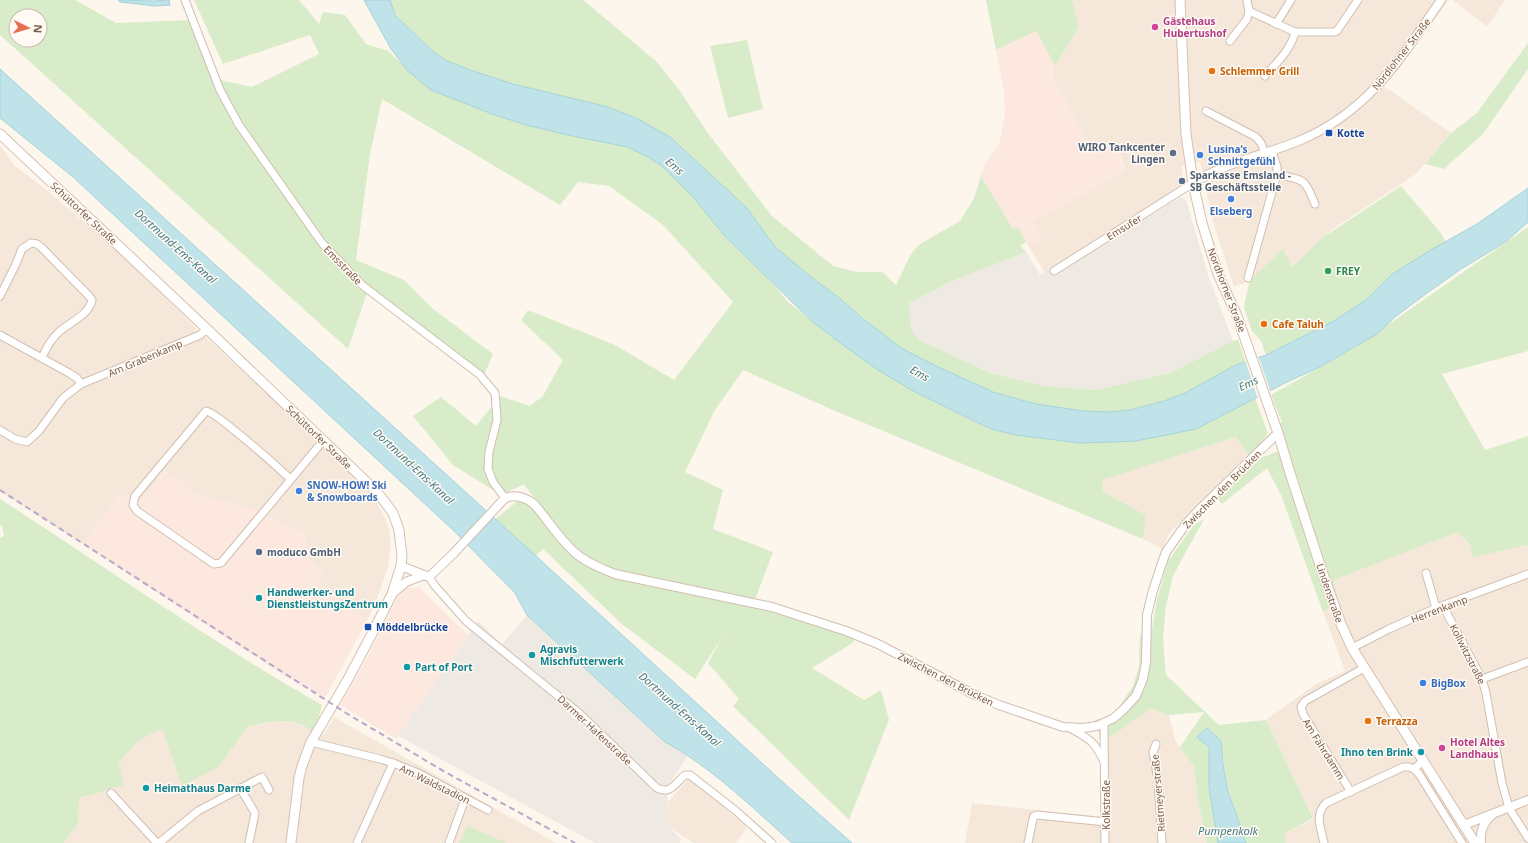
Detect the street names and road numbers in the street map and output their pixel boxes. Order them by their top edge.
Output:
street label: Nordlohner Straße [1368,15,1434,93]
street label: Schüttorfer Straße [48,178,121,248]
street label: Emsufer [1104,211,1144,243]
street label: Emsstraße [321,242,366,288]
street label: Nordhorner Straße [1204,246,1250,334]
street label: Am Grabenkamp [106,336,184,380]
street label: Schüttorfer Straße [283,402,355,472]
street label: Zwischen den Brücken [1180,447,1264,531]
street label: Lindenstraße [1313,561,1347,625]
street label: Herrenkamp [1409,592,1469,626]
street label: Kollwitzstraße [1447,621,1489,687]
street label: Zwischen den Brücken [896,649,996,709]
street label: Darmer Hafenstraße [555,692,635,768]
street label: Am Fährdamm [1300,716,1348,782]
street label: Rietmeyerstraße [1148,753,1168,832]
street label: Am Waldstadion [397,761,473,807]
street label: Kolkstraße [1099,780,1113,830]

